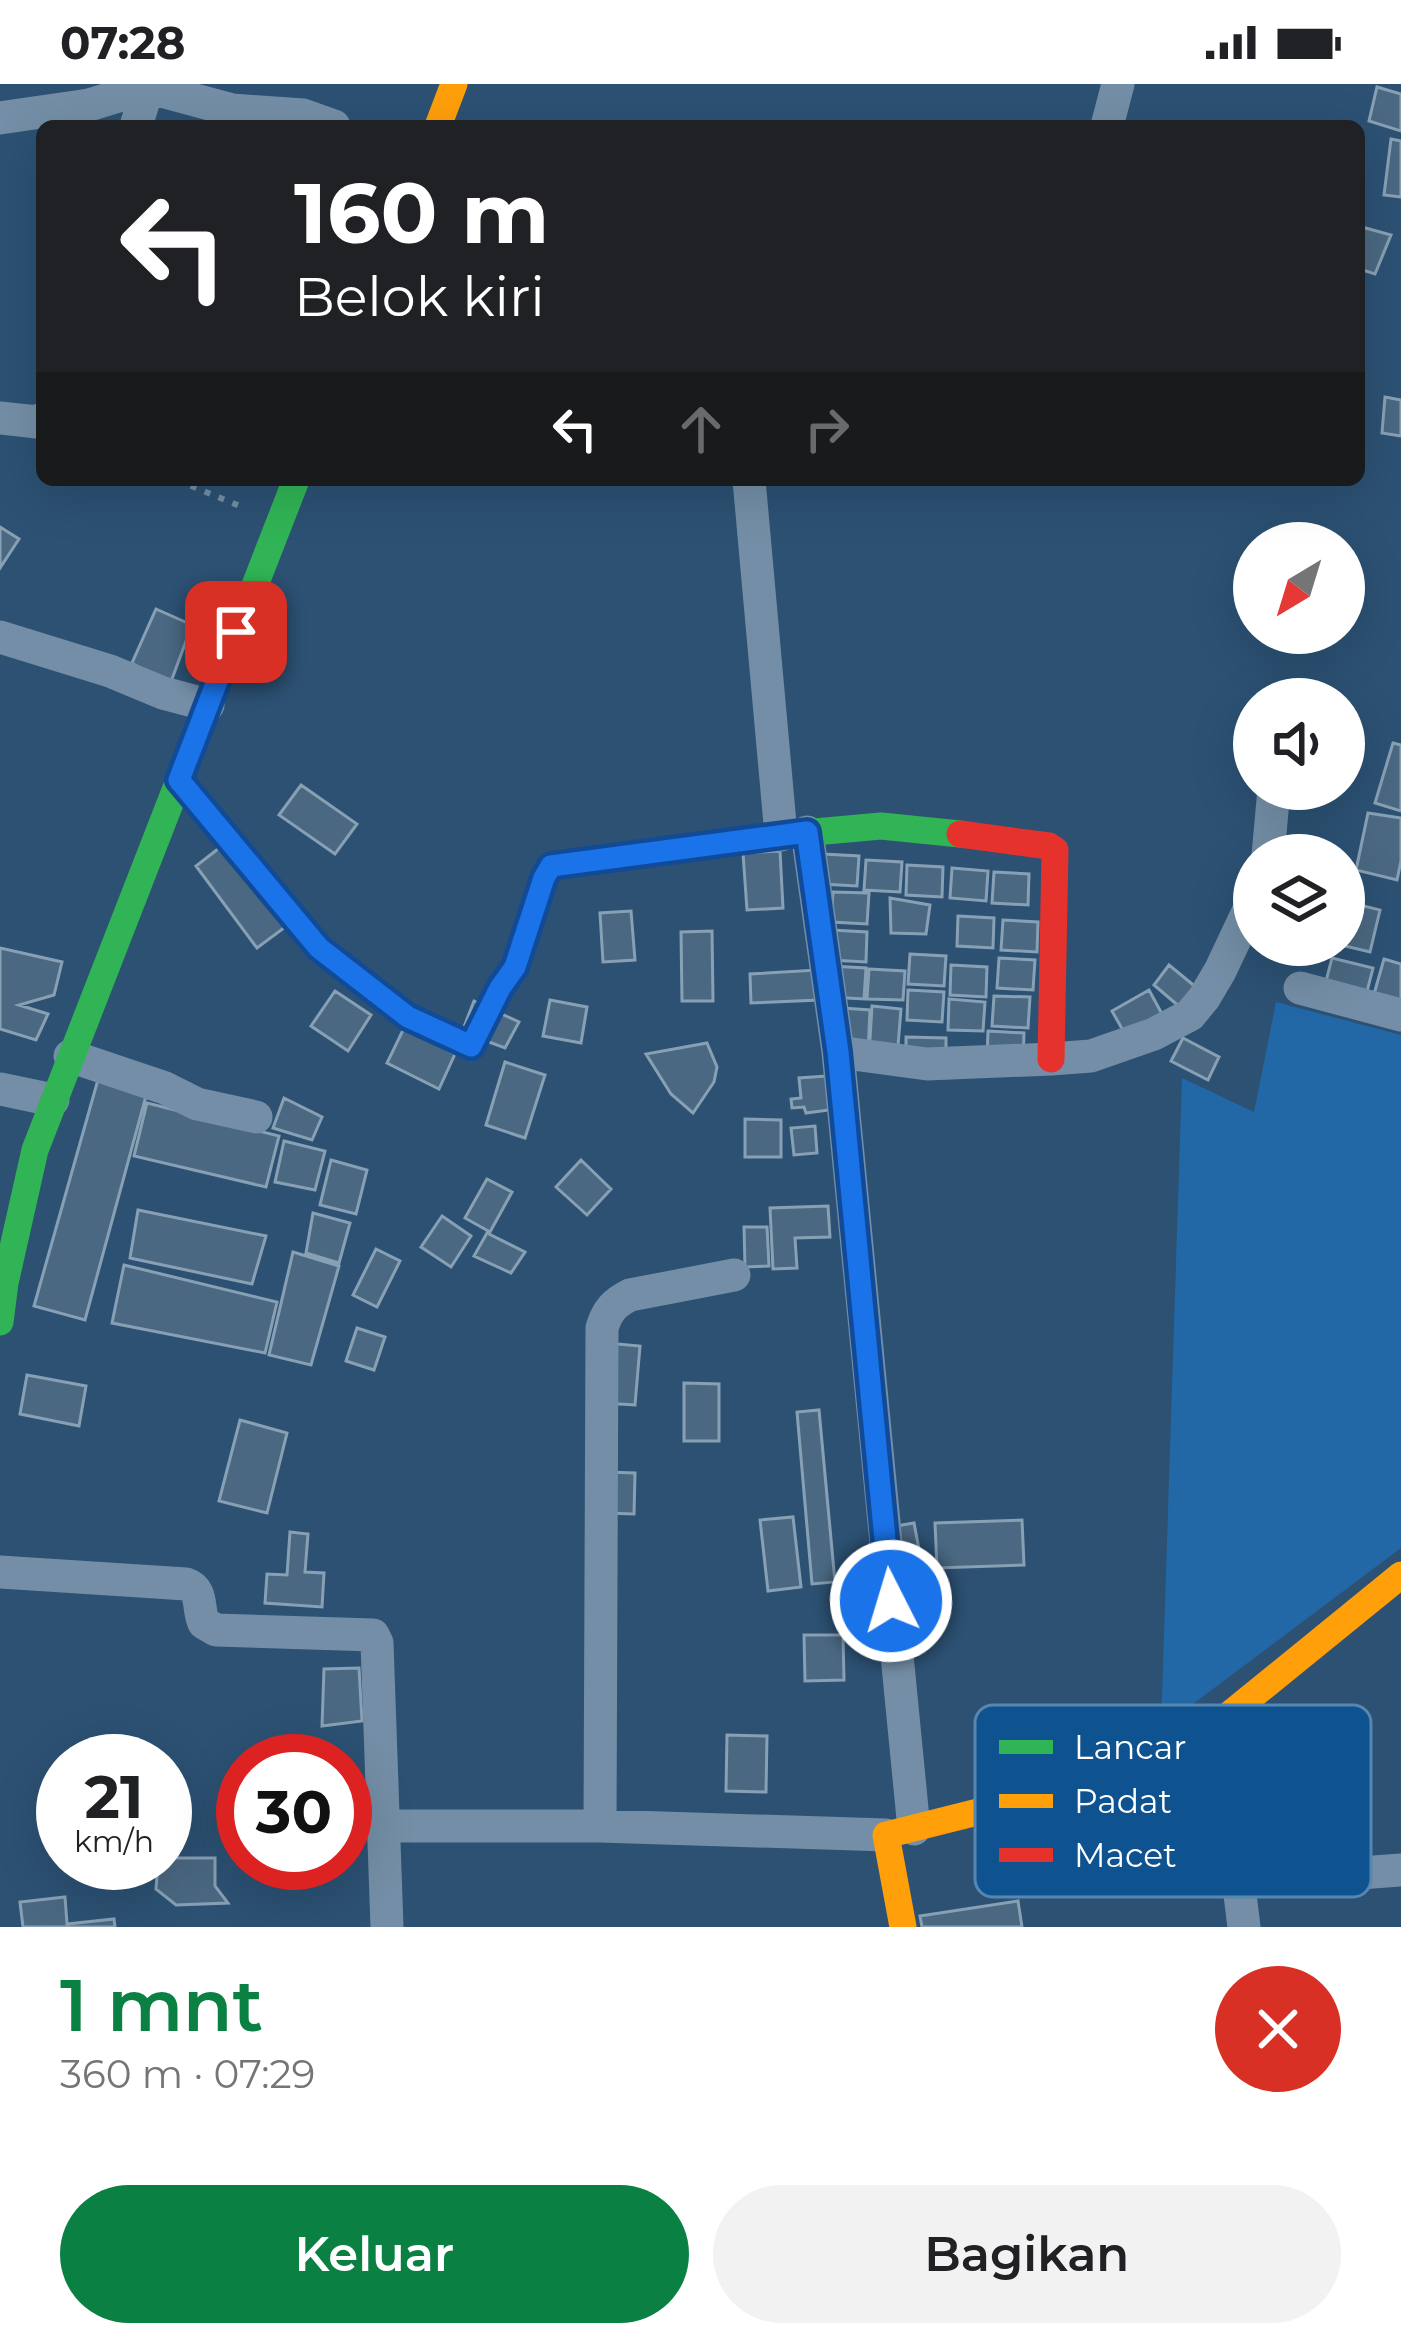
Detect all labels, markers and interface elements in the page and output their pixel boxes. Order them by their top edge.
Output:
text: 07:28 [60,15,185,70]
text: 160 m [294,162,549,264]
icon: left [96,168,252,324]
text: Belok kiri [294,264,545,330]
icon: left [542,396,608,462]
icon: ahead [668,396,734,462]
icon: right [794,396,860,462]
north arrow [1233,522,1365,654]
map controls [1233,522,1365,966]
pin [185,581,287,683]
icon: arrive [203,599,269,665]
button: sound [1233,678,1365,810]
button: layers [1233,834,1365,966]
position arrow [828,1538,954,1664]
legend [975,1705,1371,1897]
text: Lancar [1074,1727,1187,1767]
speed limit sign: 30 [216,1734,372,1890]
text: 21 [85,1760,143,1833]
text: Padat [1074,1781,1172,1821]
text: km/h [74,1823,154,1860]
text: Macet [1074,1835,1177,1875]
text: 1 mnt [60,1961,263,2049]
button: close [1215,1966,1341,2092]
text: 360 m · 07:29 [60,2050,315,2098]
button: Keluar [60,2185,689,2323]
button: Bagikan [713,2185,1341,2323]

